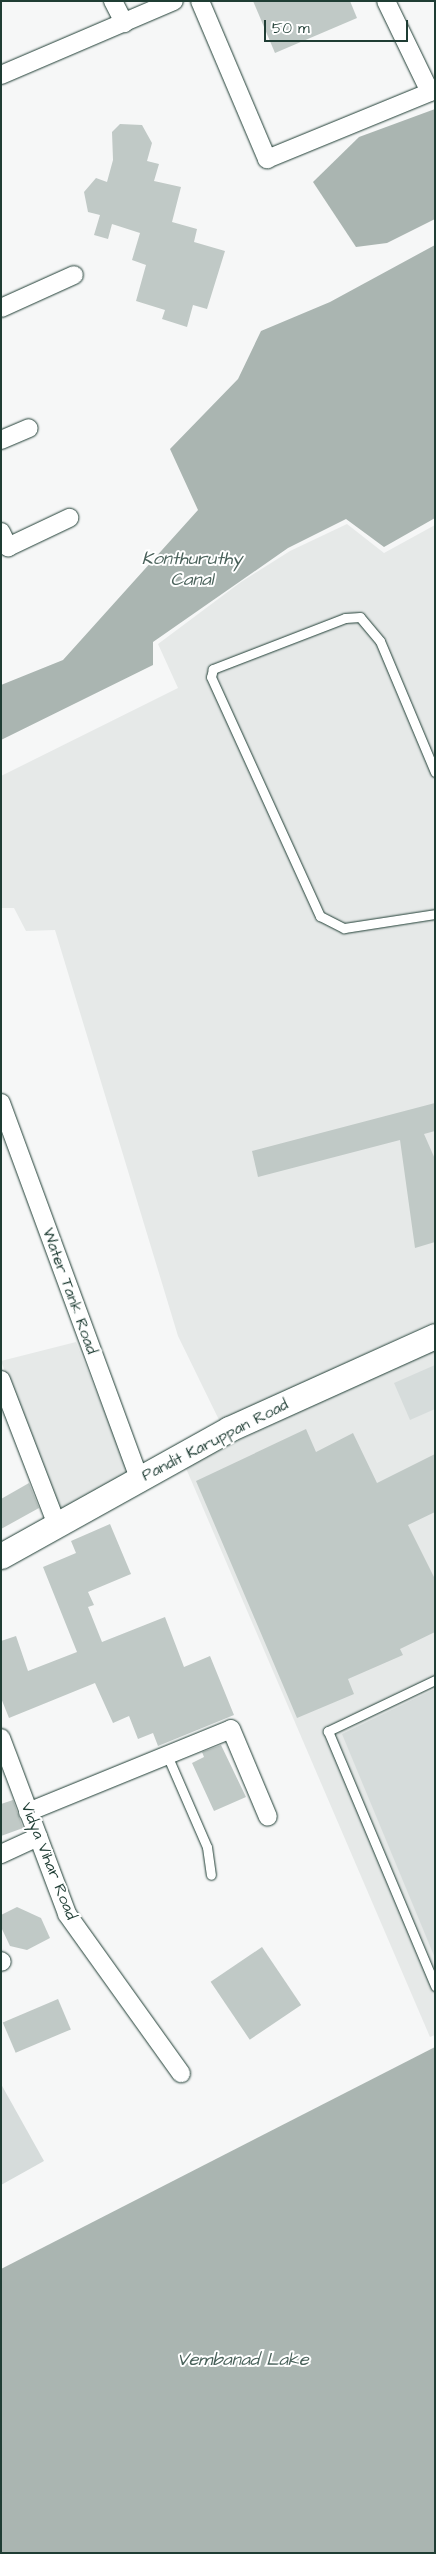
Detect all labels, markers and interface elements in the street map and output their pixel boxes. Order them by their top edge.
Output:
scale bar [266,10,410,42]
text: 50 m [272,18,310,39]
water label: Konthuruthy Canal [142,549,242,592]
street label: Water Tank Road [38,1225,102,1357]
street label: Pandit Karuppan Road [139,1395,291,1485]
street label: Vidya Vihar Road [17,1800,81,1922]
water label: Vembanad Lake [177,2349,309,2371]

